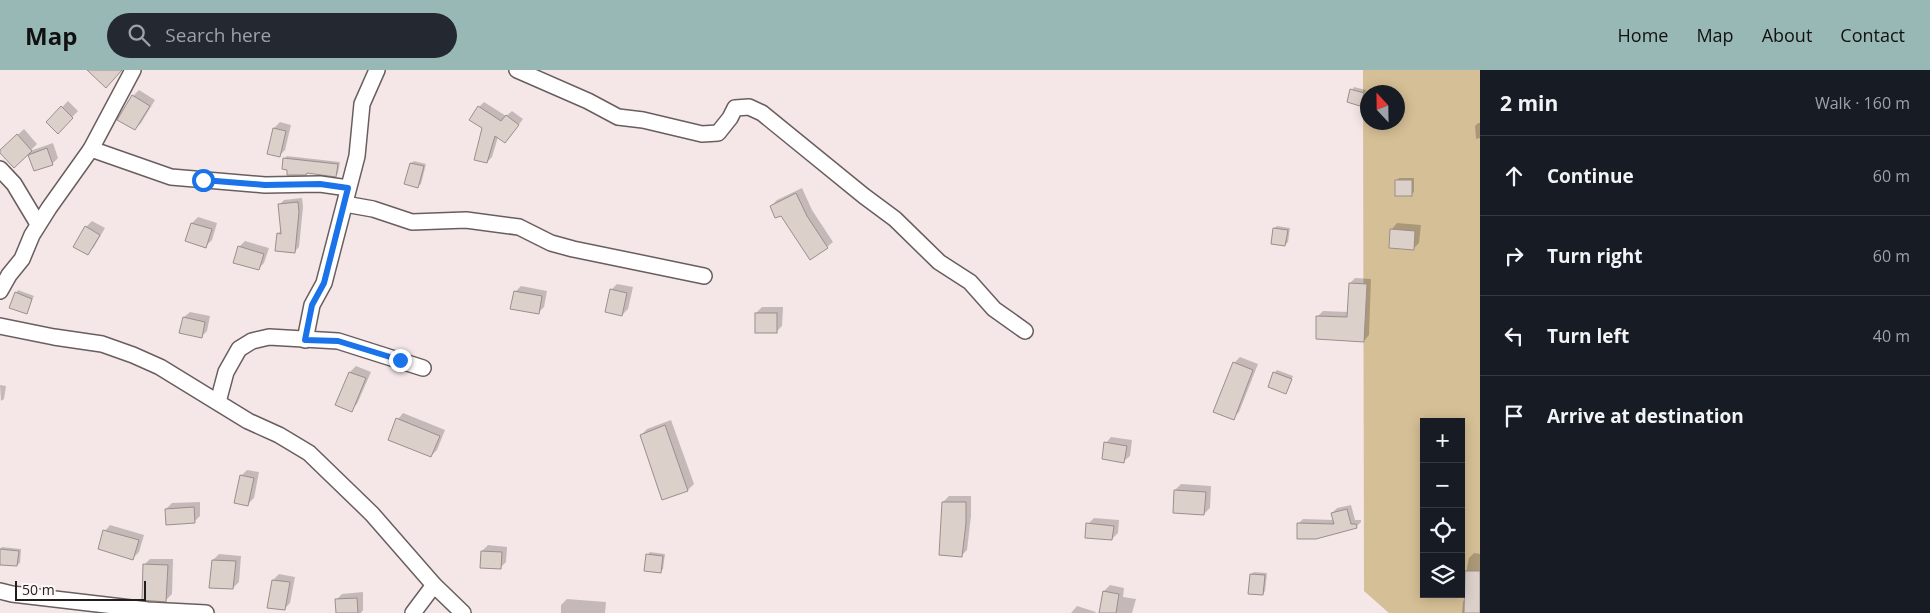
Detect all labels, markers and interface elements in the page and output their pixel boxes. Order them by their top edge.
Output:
search box [107,13,457,58]
text: Map [25,19,77,52]
icon: search [125,21,153,49]
text: Search here [165,22,271,48]
text: Home [1618,23,1668,47]
text: Map [1696,23,1734,47]
text: About [1762,23,1812,47]
text: Contact [1840,23,1905,47]
north arrow [1360,85,1405,130]
text: 2 min [1500,89,1558,117]
text: Walk · 160 m [1815,92,1910,114]
icon: ahead [1500,162,1528,190]
text: Continue [1547,163,1634,189]
text: 60 m [1873,165,1910,187]
route start [192,169,215,192]
icon: right [1500,242,1528,270]
text: Turn right [1547,243,1642,269]
text: 60 m [1873,245,1910,267]
icon: left [1500,322,1528,350]
text: Turn left [1547,323,1629,349]
text: 40 m [1873,325,1910,347]
route end [389,349,412,372]
icon: arrive [1500,402,1528,430]
text: Arrive at destination [1547,403,1744,429]
map controls [1420,418,1465,598]
button: + [1420,418,1465,463]
button: − [1420,463,1465,508]
button: locate [1420,508,1465,553]
button: layers [1420,553,1465,598]
scale bar [15,578,146,601]
text: 50 m [22,580,55,599]

